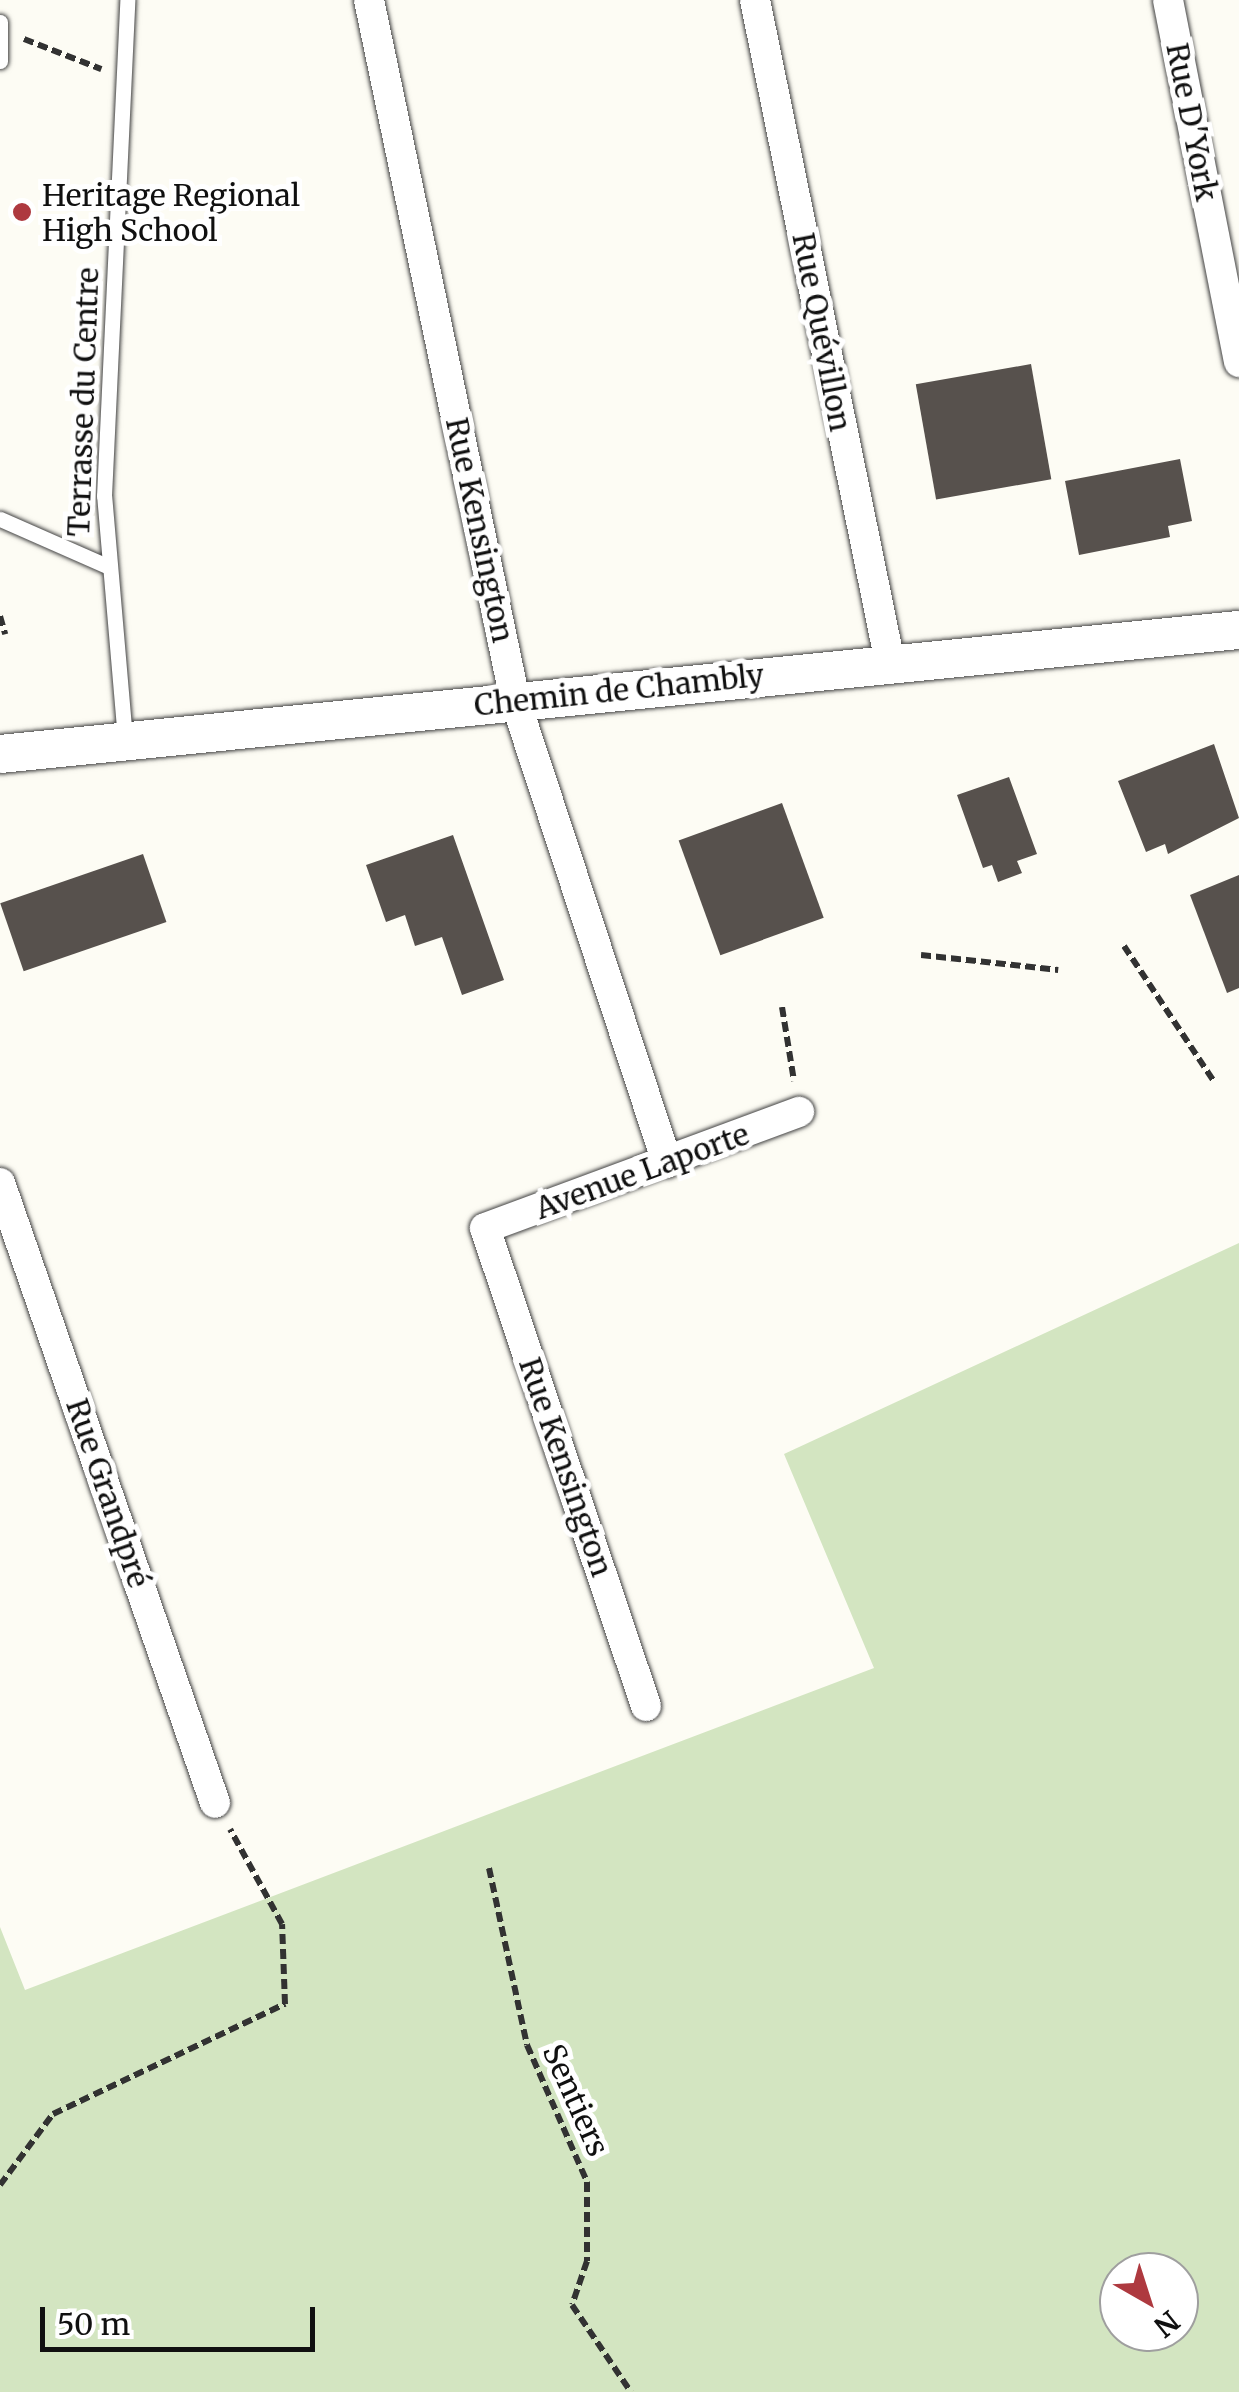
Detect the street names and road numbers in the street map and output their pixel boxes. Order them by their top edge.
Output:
street label: Rue D'York [1159,40,1225,204]
street label: Rue Quévillon [785,230,859,434]
street label: Terrasse du Centre [60,267,106,537]
street label: Rue Kensington [439,414,521,646]
street label: Chemin de Chambly [472,657,766,723]
street label: Avenue Laporte [530,1116,754,1226]
street label: Rue Kensington [512,1353,620,1581]
street label: Rue Grandpré [59,1394,157,1592]
street label: Sentiers [535,2039,617,2161]

